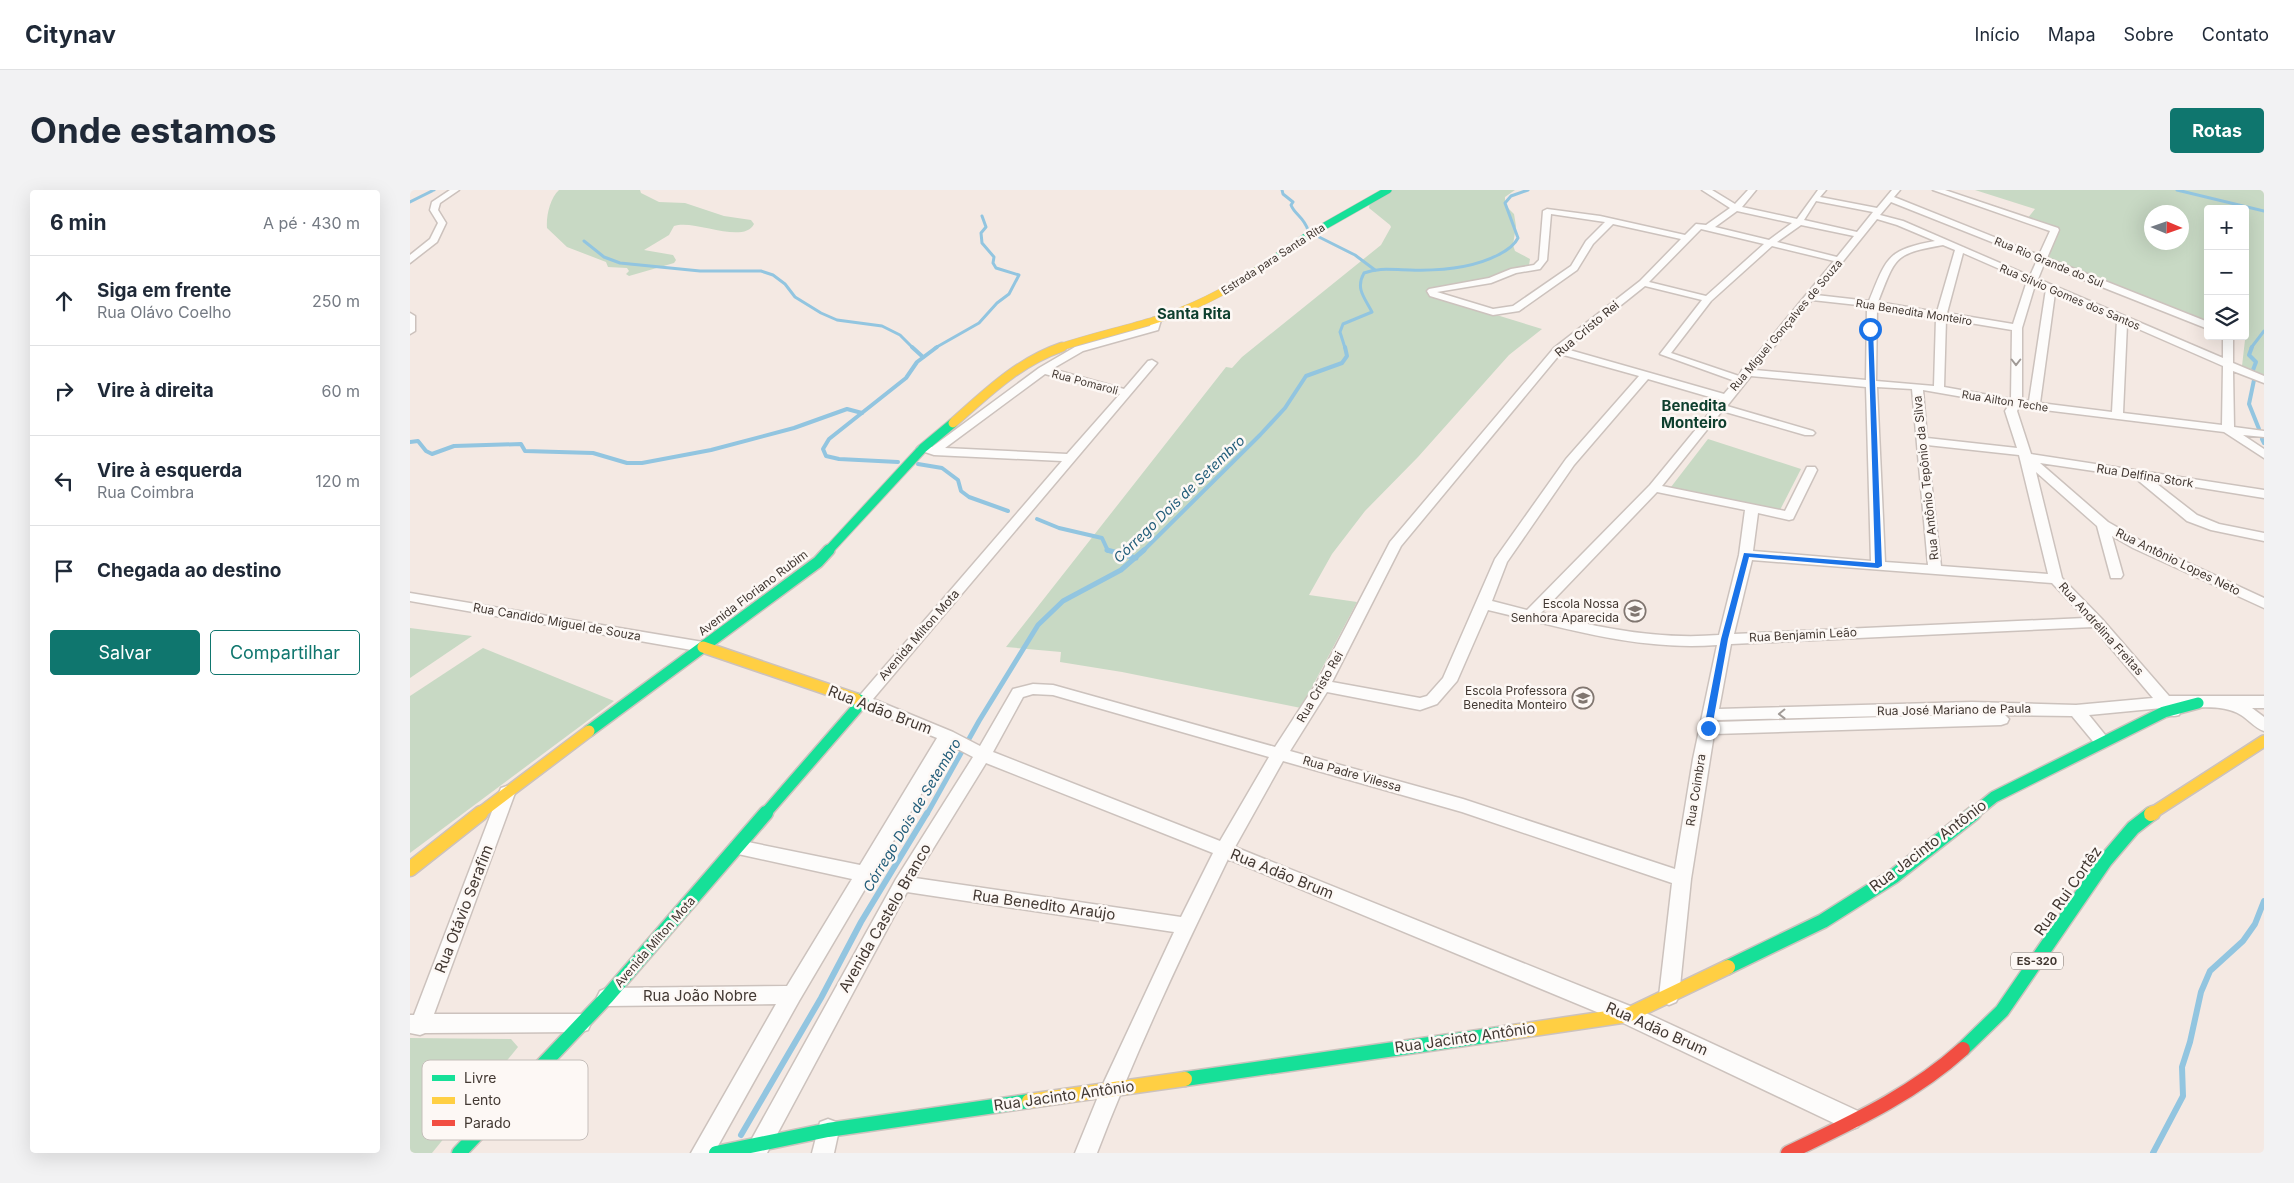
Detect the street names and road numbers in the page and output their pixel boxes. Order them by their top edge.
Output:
street label: Estrada para Santa Rita [1218,220,1328,298]
street label: Rua Rio Grande do Sul [1992,234,2106,290]
street label: Rua Miguel Gonçalves de Souza [1727,256,1845,394]
street label: Rua Sílvio Gomes dos Santos [1998,261,2143,333]
street label: Rua Benedita Monteiro [1855,296,1974,328]
street label: Rua Cristo Rei [1551,297,1622,360]
street label: Rua Pomaroli [1050,366,1120,398]
street label: Rua Ailton Teche [1961,387,2049,415]
street label: Rua Antônio Tepônio da Silva [1909,395,1942,561]
street label: Rua Delfina Stork [2095,460,2195,491]
street label: Rua Antônio Lopes Neto [2113,525,2243,598]
street label: Avenida Floriano Rubim [695,547,810,639]
street label: Rua Andrélina Freitas [2056,579,2147,678]
street label: Avenida Milton Mota [875,586,962,683]
street label: Rua Candido Miguel de Souza [472,599,642,644]
street label: Rua Benjamin Leão [1749,624,1857,645]
street label: Rua Cristo Rei [1293,649,1346,725]
street label: Rua Adão Brum [826,681,935,738]
street label: Rua José Mariano de Paula [1877,701,2031,718]
street label: Rua Padre Vilessa [1301,752,1403,795]
street label: Rua Coimbra [1682,753,1709,827]
street label: Rua Jacinto Antônio [1865,795,1990,896]
street label: Avenida Castelo Branco [834,840,935,995]
street label: Rua Otávio Serafim [430,842,497,976]
street label: Rua Rui Cortêz [2030,842,2105,939]
street label: Rua Adão Brum [1228,844,1337,903]
street label: Rua Benedito Araújo [971,885,1117,924]
street label: Avenida Milton Mota [611,893,698,990]
road number: ES-320 [2011,952,2063,969]
street label: Rua João Nobre [643,986,757,1005]
street label: Rua Adão Brum [1603,998,1711,1060]
street label: Rua Jacinto Antônio [1393,1018,1536,1057]
street label: Rua Jacinto Antônio [992,1076,1135,1115]

